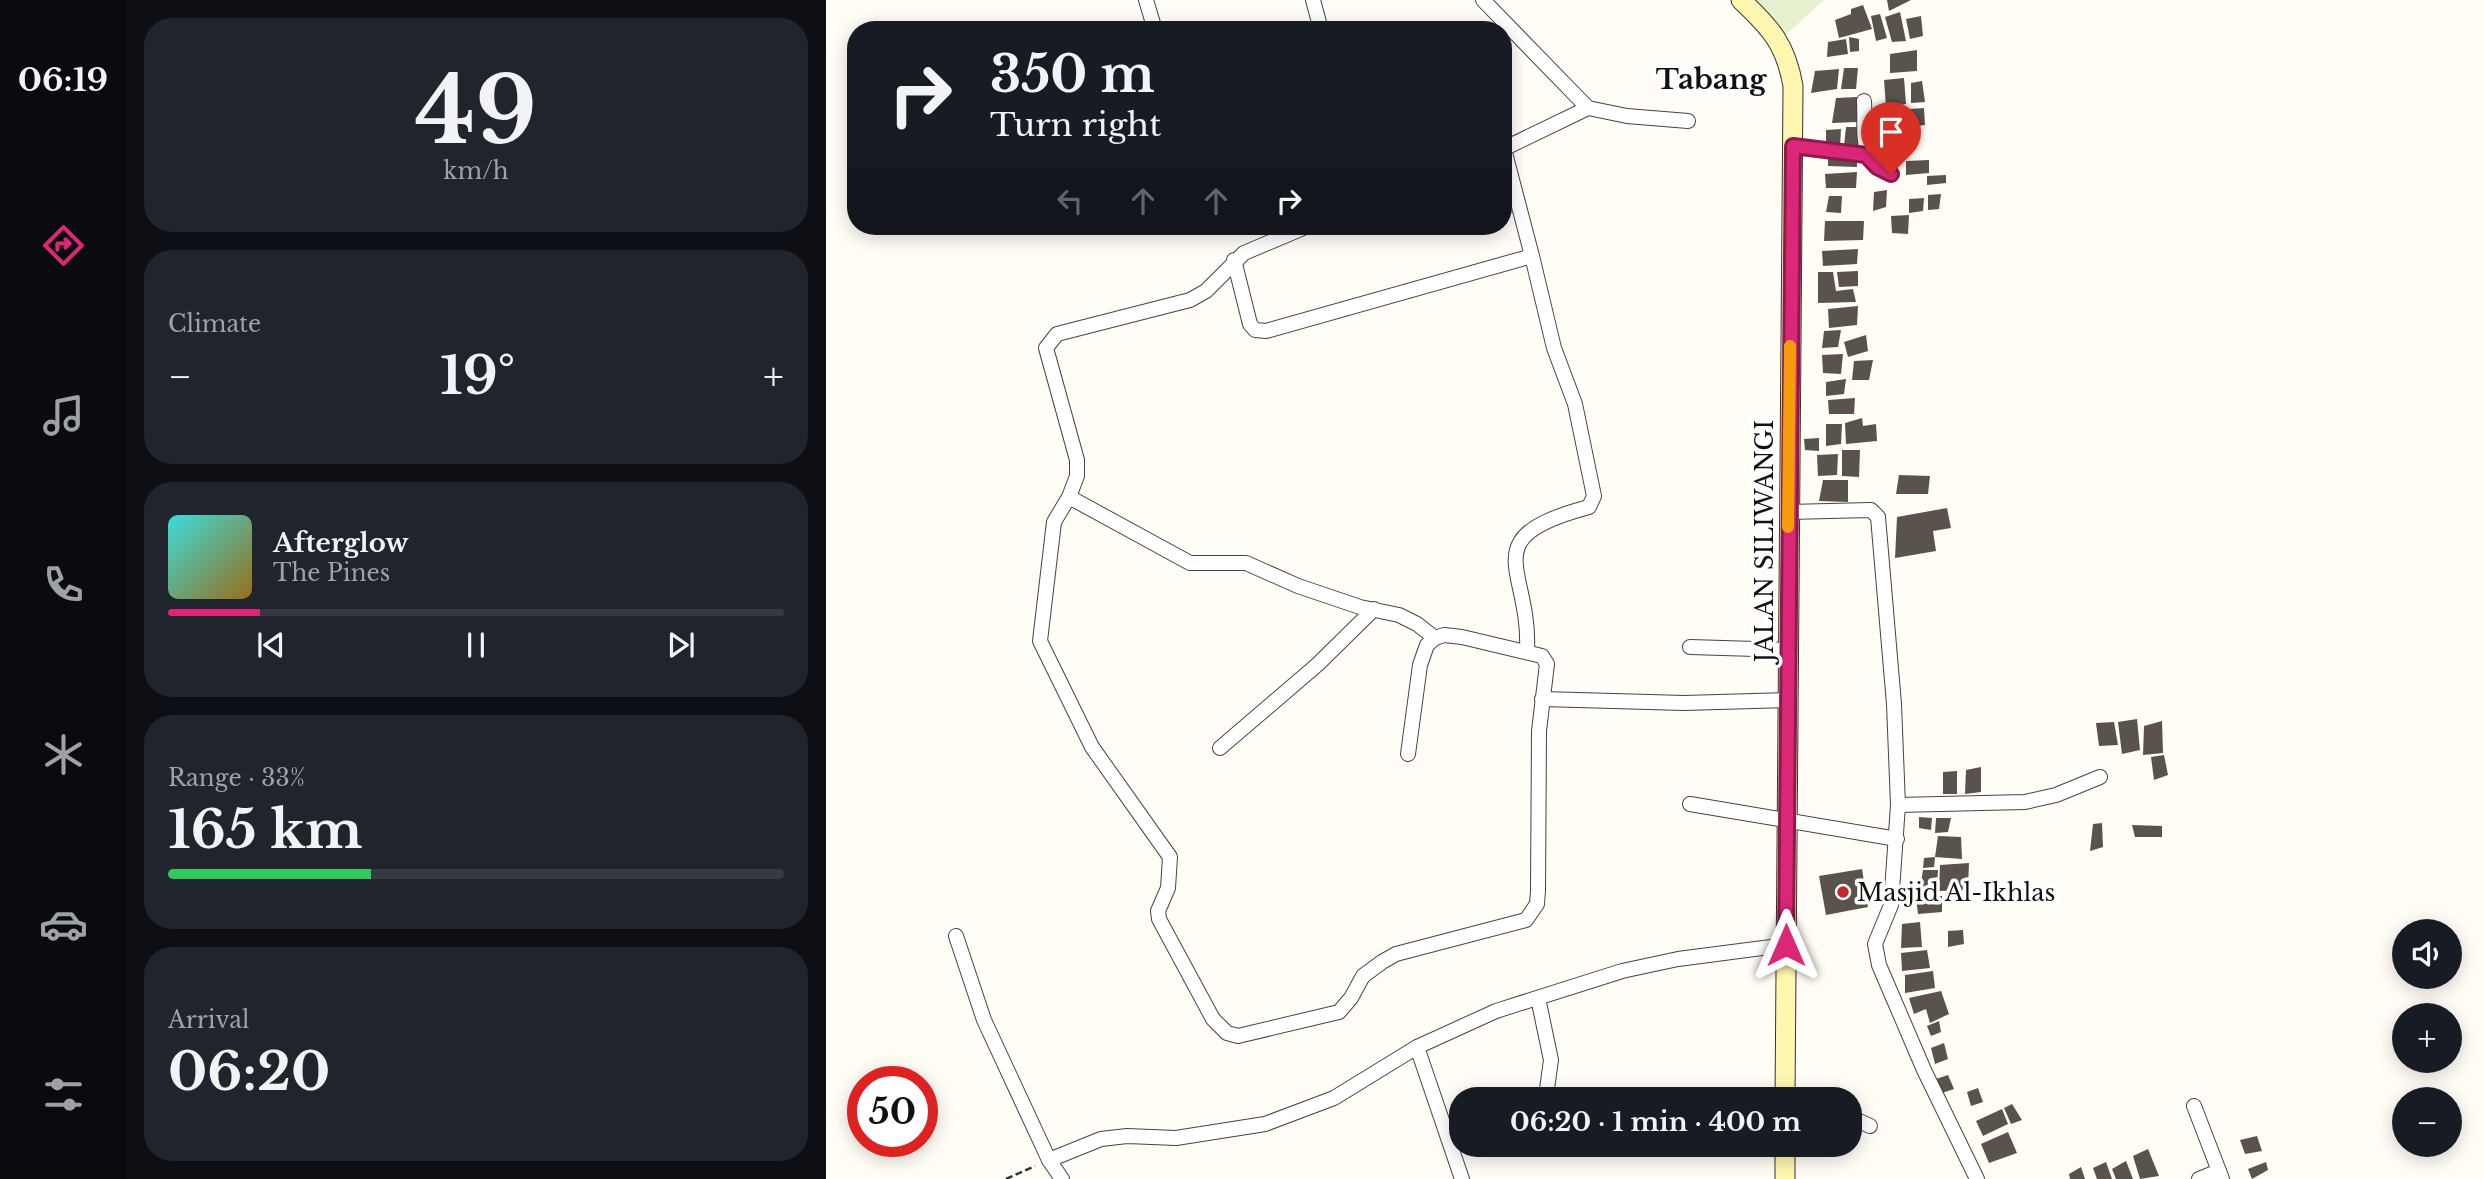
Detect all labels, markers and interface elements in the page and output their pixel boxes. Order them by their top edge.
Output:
text: 350 m [990,44,1155,105]
icon: right [875,49,966,140]
text: 49 [415,55,537,168]
text: 06:19 [18,60,108,100]
district label: Tabang [1656,62,1767,97]
pin [1861,102,1921,174]
text: Turn right [990,105,1161,145]
icon: arrive [1872,113,1910,151]
text: km/h [443,157,509,185]
icon: left [1051,182,1089,220]
icon: ahead [1124,182,1162,220]
icon: ahead [1197,182,1235,220]
icon: right [1270,182,1308,220]
icon: directions [39,221,88,270]
text: Climate [168,310,261,338]
text: 19° [440,344,515,408]
text: − [168,353,192,400]
text: + [763,353,784,400]
icon: music [39,391,88,440]
street label: JALAN SILIWANGI [1750,420,1779,665]
text: Afterglow [273,527,409,559]
text: The Pines [273,559,390,587]
icon: phone [39,560,88,609]
icon: previous [252,626,290,664]
icon: pause [457,626,495,664]
icon: next [662,626,700,664]
icon: climate [39,730,88,779]
text: Range · 33% [168,764,305,792]
text: 165 km [168,798,363,862]
place label: Masjid Al-Ikhlas [1857,878,2055,907]
marker: Masjid Al-Ikhlas [1835,884,1851,900]
icon: car [39,900,88,949]
position arrow [1749,908,1823,982]
map controls [2392,919,2462,1157]
button: sound [2392,919,2462,989]
button: + [2392,1003,2462,1073]
text: Arrival [168,1006,249,1034]
text: 06:20 [168,1040,330,1104]
speed limit sign: 50 [847,1066,938,1157]
icon: filters [39,1070,88,1119]
button: − [2392,1087,2462,1157]
text: 06:20 · 1 min · 400 m [1510,1106,1801,1138]

